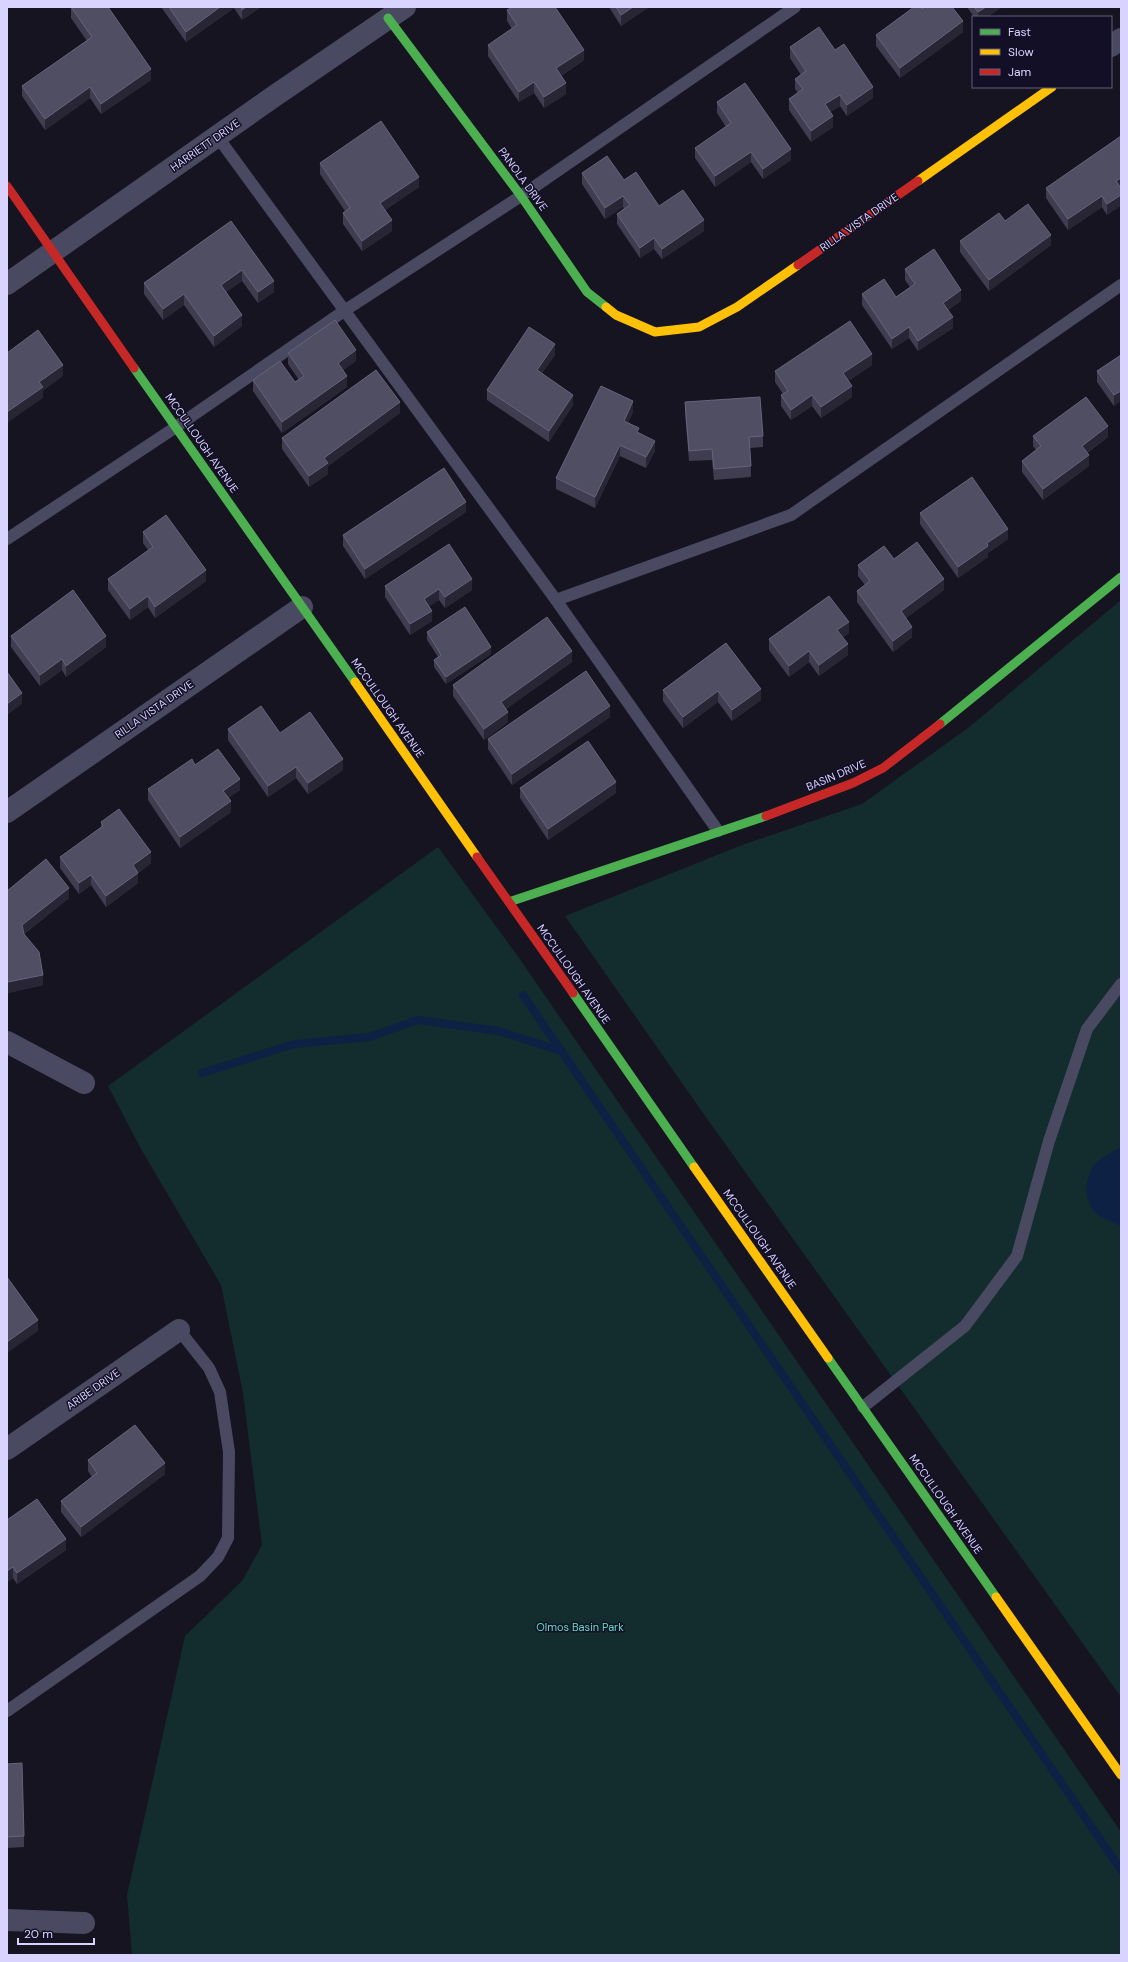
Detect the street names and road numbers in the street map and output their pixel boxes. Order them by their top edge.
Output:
street label: HARRIETT DRIVE [167,116,243,174]
street label: PANOLA DRIVE [495,145,551,213]
street label: RILLA VISTA DRIVE [817,190,901,254]
street label: MCCULLOUGH AVENUE [162,390,242,496]
street label: MCCULLOUGH AVENUE [348,655,428,761]
street label: RILLA VISTA DRIVE [112,677,196,741]
street label: BASIN DRIVE [804,756,868,794]
street label: MCCULLOUGH AVENUE [534,921,614,1027]
street label: MCCULLOUGH AVENUE [720,1186,800,1292]
street label: ARIBE DRIVE [63,1365,123,1413]
street label: MCCULLOUGH AVENUE [906,1451,986,1557]

